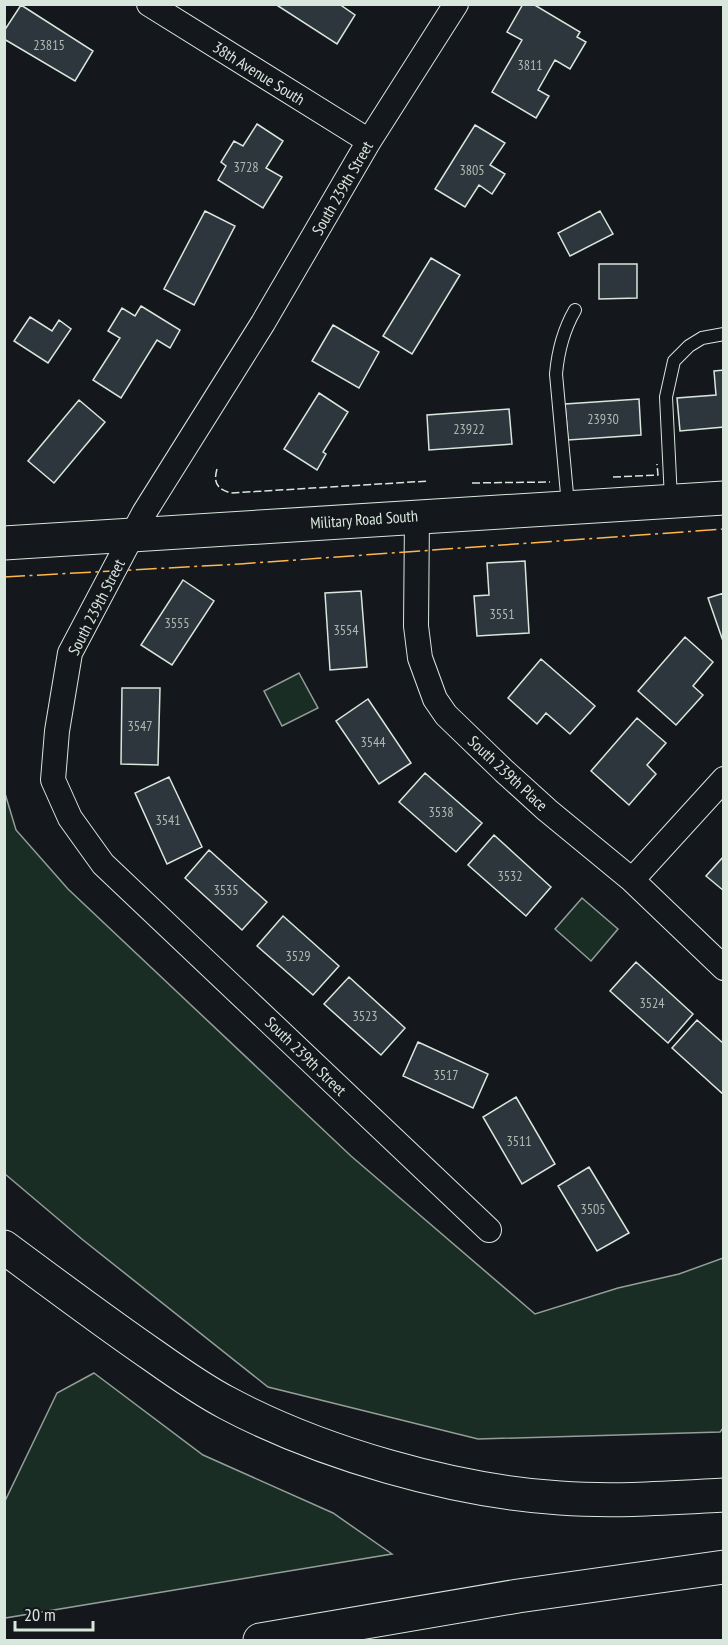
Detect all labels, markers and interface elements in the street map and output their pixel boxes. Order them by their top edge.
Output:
house number: 23815 [33,36,65,54]
street label: 38th Avenue South [209,37,309,109]
house number: 3811 [517,56,543,74]
street label: South 239th Street [307,137,377,239]
house number: 3728 [233,158,259,176]
house number: 3805 [459,161,485,179]
house number: 23930 [587,410,619,428]
house number: 23922 [453,420,485,438]
street label: Military Road South [310,505,418,533]
street label: South 239th Street [63,555,129,658]
house number: 3551 [489,605,515,623]
house number: 3555 [164,614,190,632]
house number: 3554 [333,621,359,639]
house number: 3547 [127,717,153,735]
street label: South 239th Place [464,731,552,815]
house number: 3544 [360,733,386,751]
house number: 3538 [428,803,454,821]
house number: 3541 [155,811,181,829]
house number: 3532 [497,867,523,885]
house number: 3535 [213,881,239,899]
house number: 3529 [285,947,311,965]
house number: 3524 [639,994,665,1012]
house number: 3523 [352,1007,378,1025]
street label: South 239th Street [261,1012,351,1100]
house number: 3517 [433,1066,459,1084]
house number: 3511 [506,1132,532,1150]
house number: 3505 [580,1200,606,1218]
scale bar [15,1594,93,1632]
text: 20 m [24,1603,56,1626]

